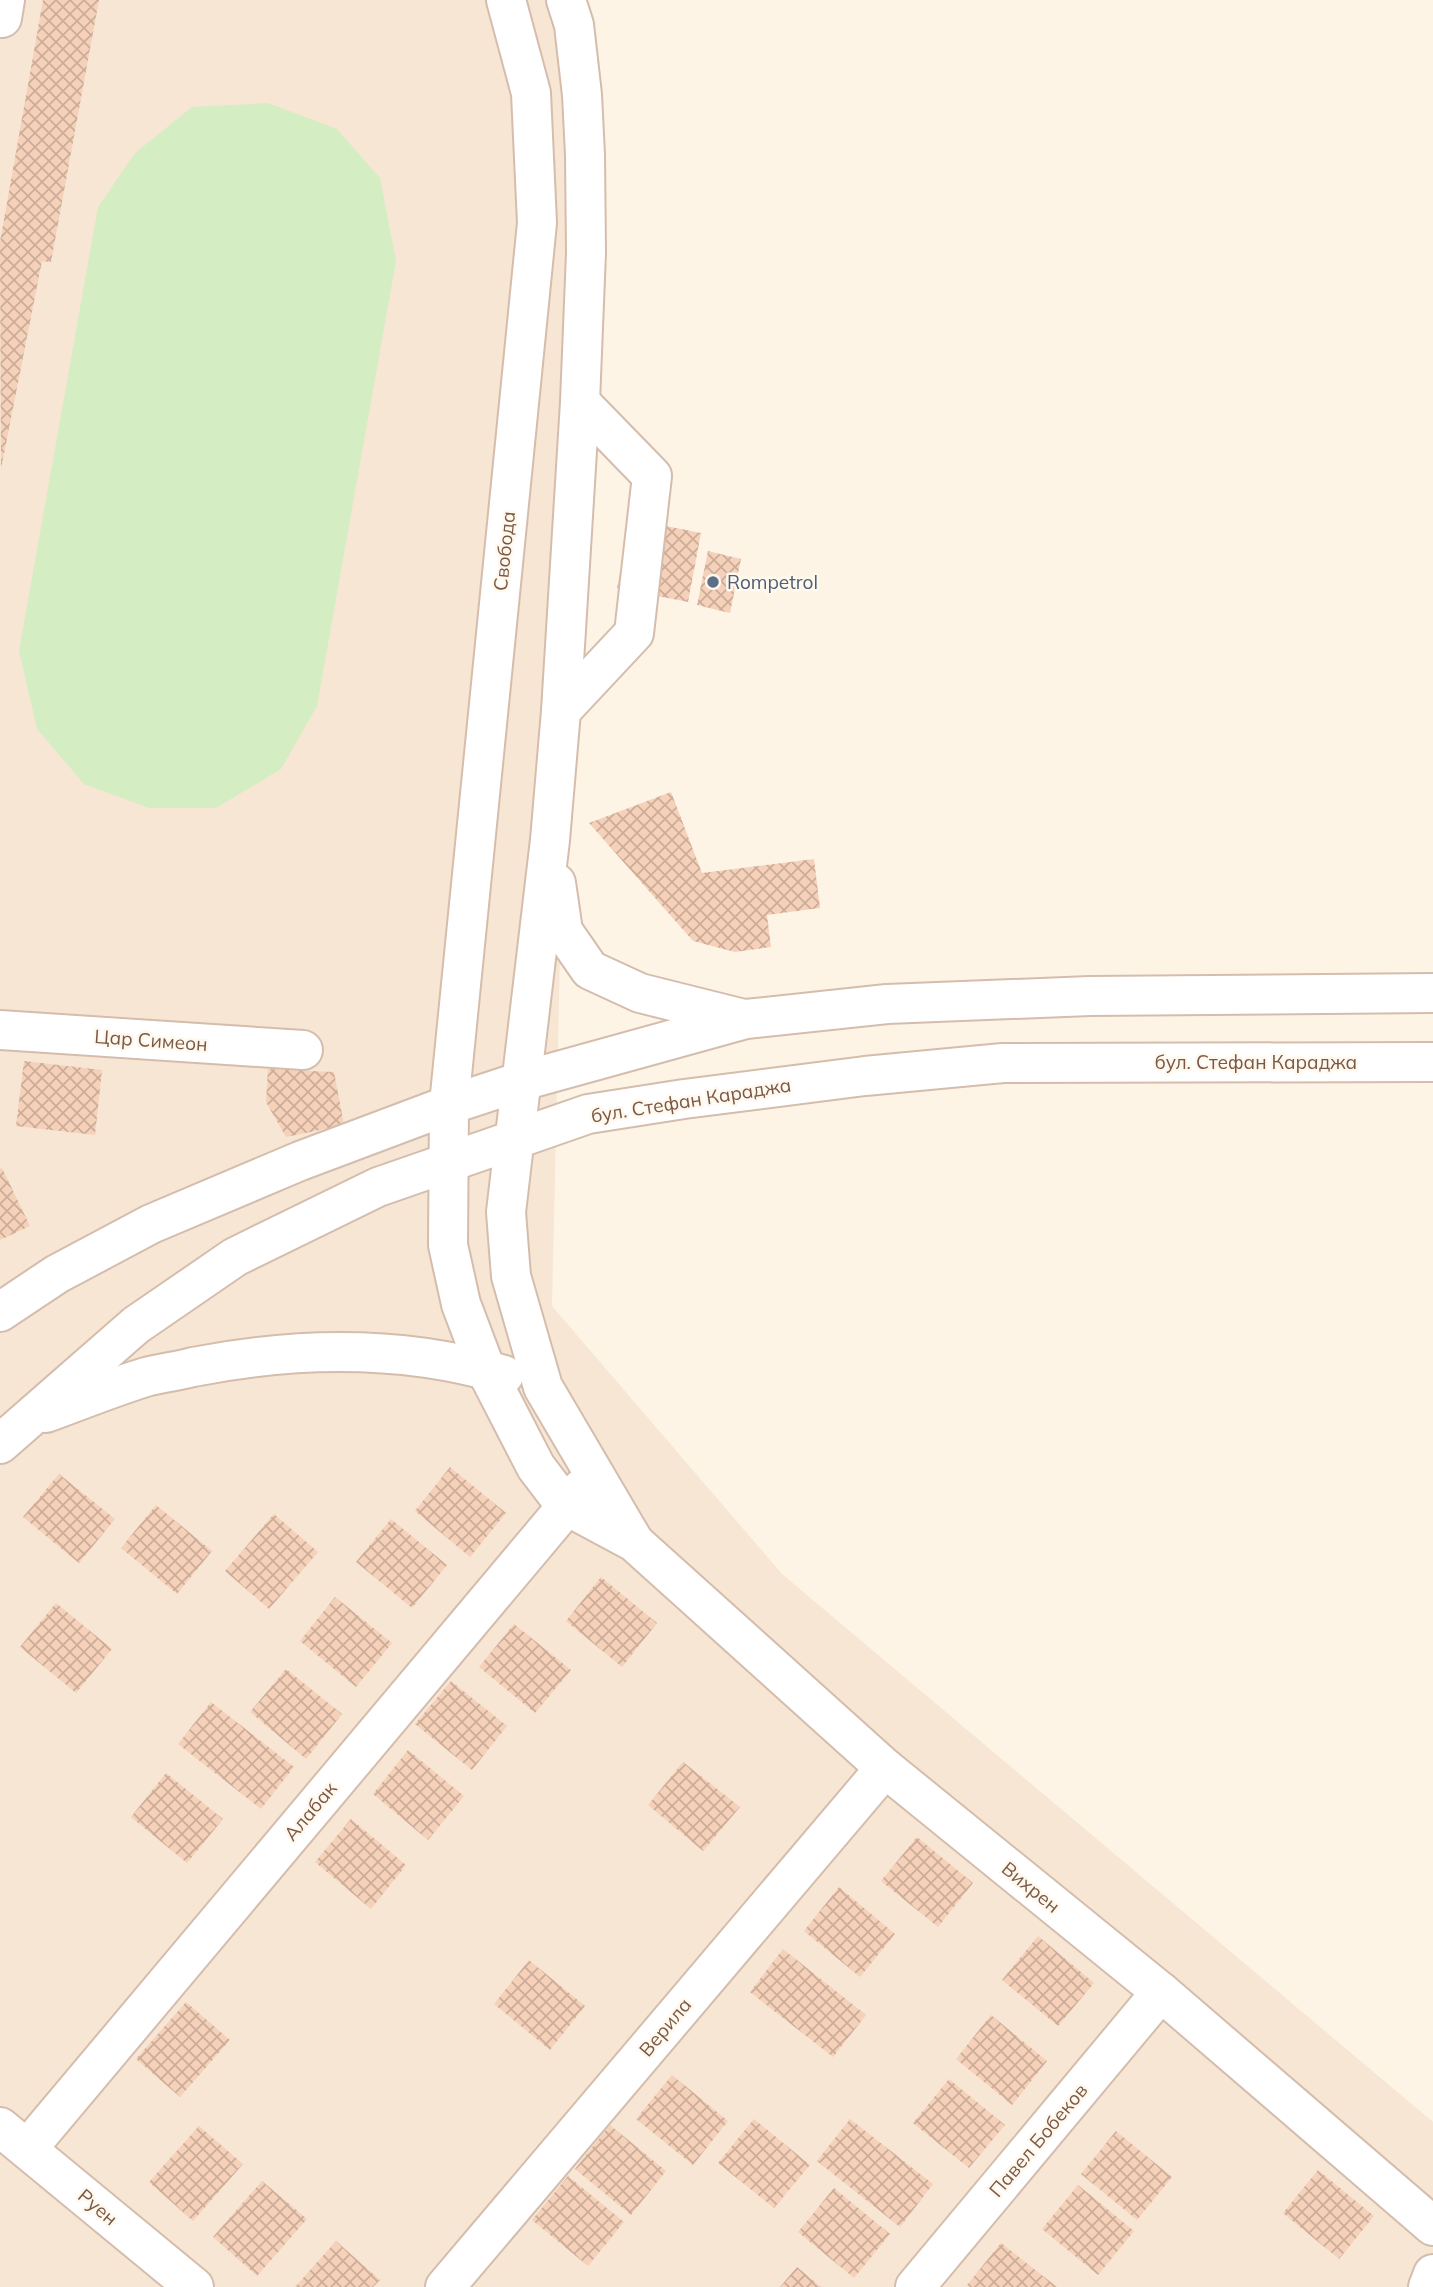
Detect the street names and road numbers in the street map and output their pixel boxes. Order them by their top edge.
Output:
street label: Свобода [488,510,520,592]
street label: Цар Симеон [94,1024,208,1056]
street label: бул. Стефан Караджа [1155,1050,1357,1074]
street label: бул. Стефан Караджа [589,1072,793,1128]
street label: Алабак [278,1776,342,1845]
street label: Вихрен [997,1856,1065,1918]
street label: Верила [634,1993,696,2061]
street label: Павел Бобеков [984,2078,1092,2202]
street label: Руен [73,2184,123,2230]

